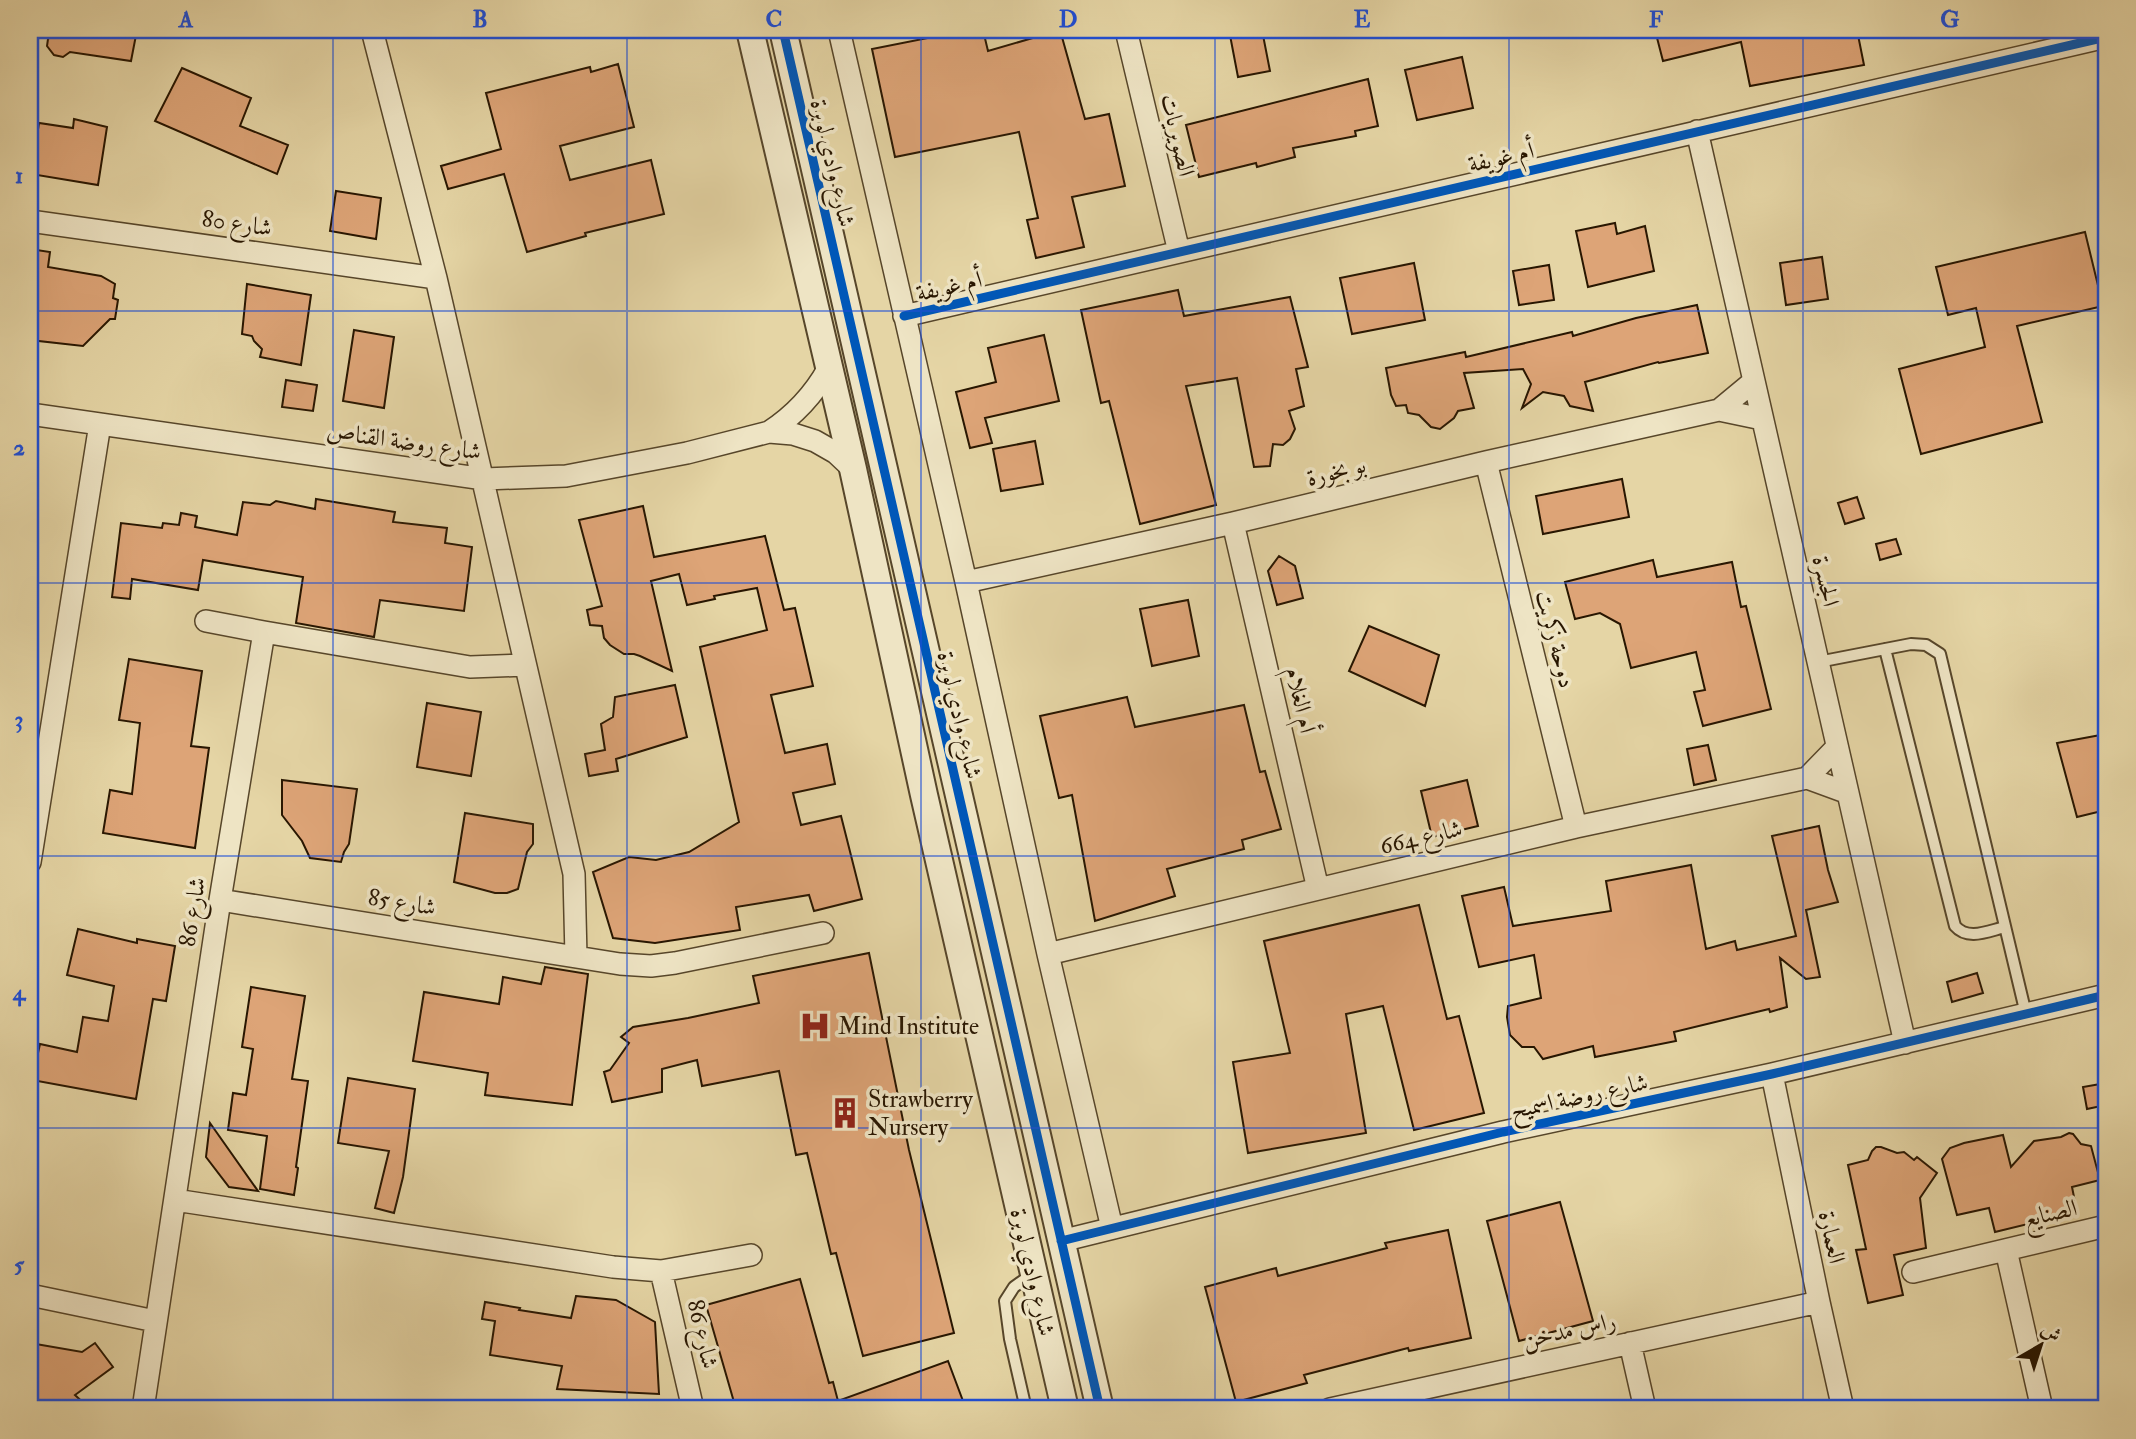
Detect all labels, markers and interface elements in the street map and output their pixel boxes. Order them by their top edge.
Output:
text: A [178,5,194,34]
text: B [472,5,488,34]
text: C [766,5,782,34]
text: D [1059,5,1077,34]
text: E [1354,5,1371,34]
text: F [1649,5,1664,34]
text: G [1940,5,1960,34]
street label: الصويريات [1153,91,1202,179]
street label: شارع وادي لوبرة [799,96,862,231]
street label: أم غويفة [1465,133,1539,185]
text: 1 [15,161,23,190]
street label: شارع 80 [199,203,274,248]
street label: أم غويفة [913,262,987,314]
street label: شارع روضة القناص [324,415,483,472]
text: 2 [13,433,25,462]
street label: بو بخورة [1303,449,1369,494]
street label: الجسرة [1805,552,1846,610]
street label: دوحة زكريت [1528,587,1583,691]
street label: شارع وادي لوبرة [926,648,989,783]
street label: أم الغلام [1273,663,1325,738]
text: 3 [15,705,23,734]
street label: شارع 664 [1377,813,1466,866]
street label: شارع 86 [172,875,217,950]
street label: شارع 85 [365,882,438,927]
text: 4 [12,978,27,1007]
hospital icon: Mind Institute [798,1009,832,1043]
place label: Mind Institute [838,1011,979,1042]
street label: شارع روضة اسميح [1507,1067,1652,1131]
place label: Strawberry Nursery [868,1084,973,1143]
building icon: Strawberry Nursery [828,1096,862,1130]
street label: الصنايع [2020,1192,2081,1241]
street label: شارع وادي لوبرة [999,1205,1062,1340]
street label: العمارة [1811,1208,1852,1266]
text: 5 [14,1250,25,1279]
street label: شارع 86 [676,1296,725,1373]
street label: راس مدخن [1520,1305,1619,1356]
north arrow [2007,1310,2076,1380]
text: ش [2036,1317,2066,1348]

